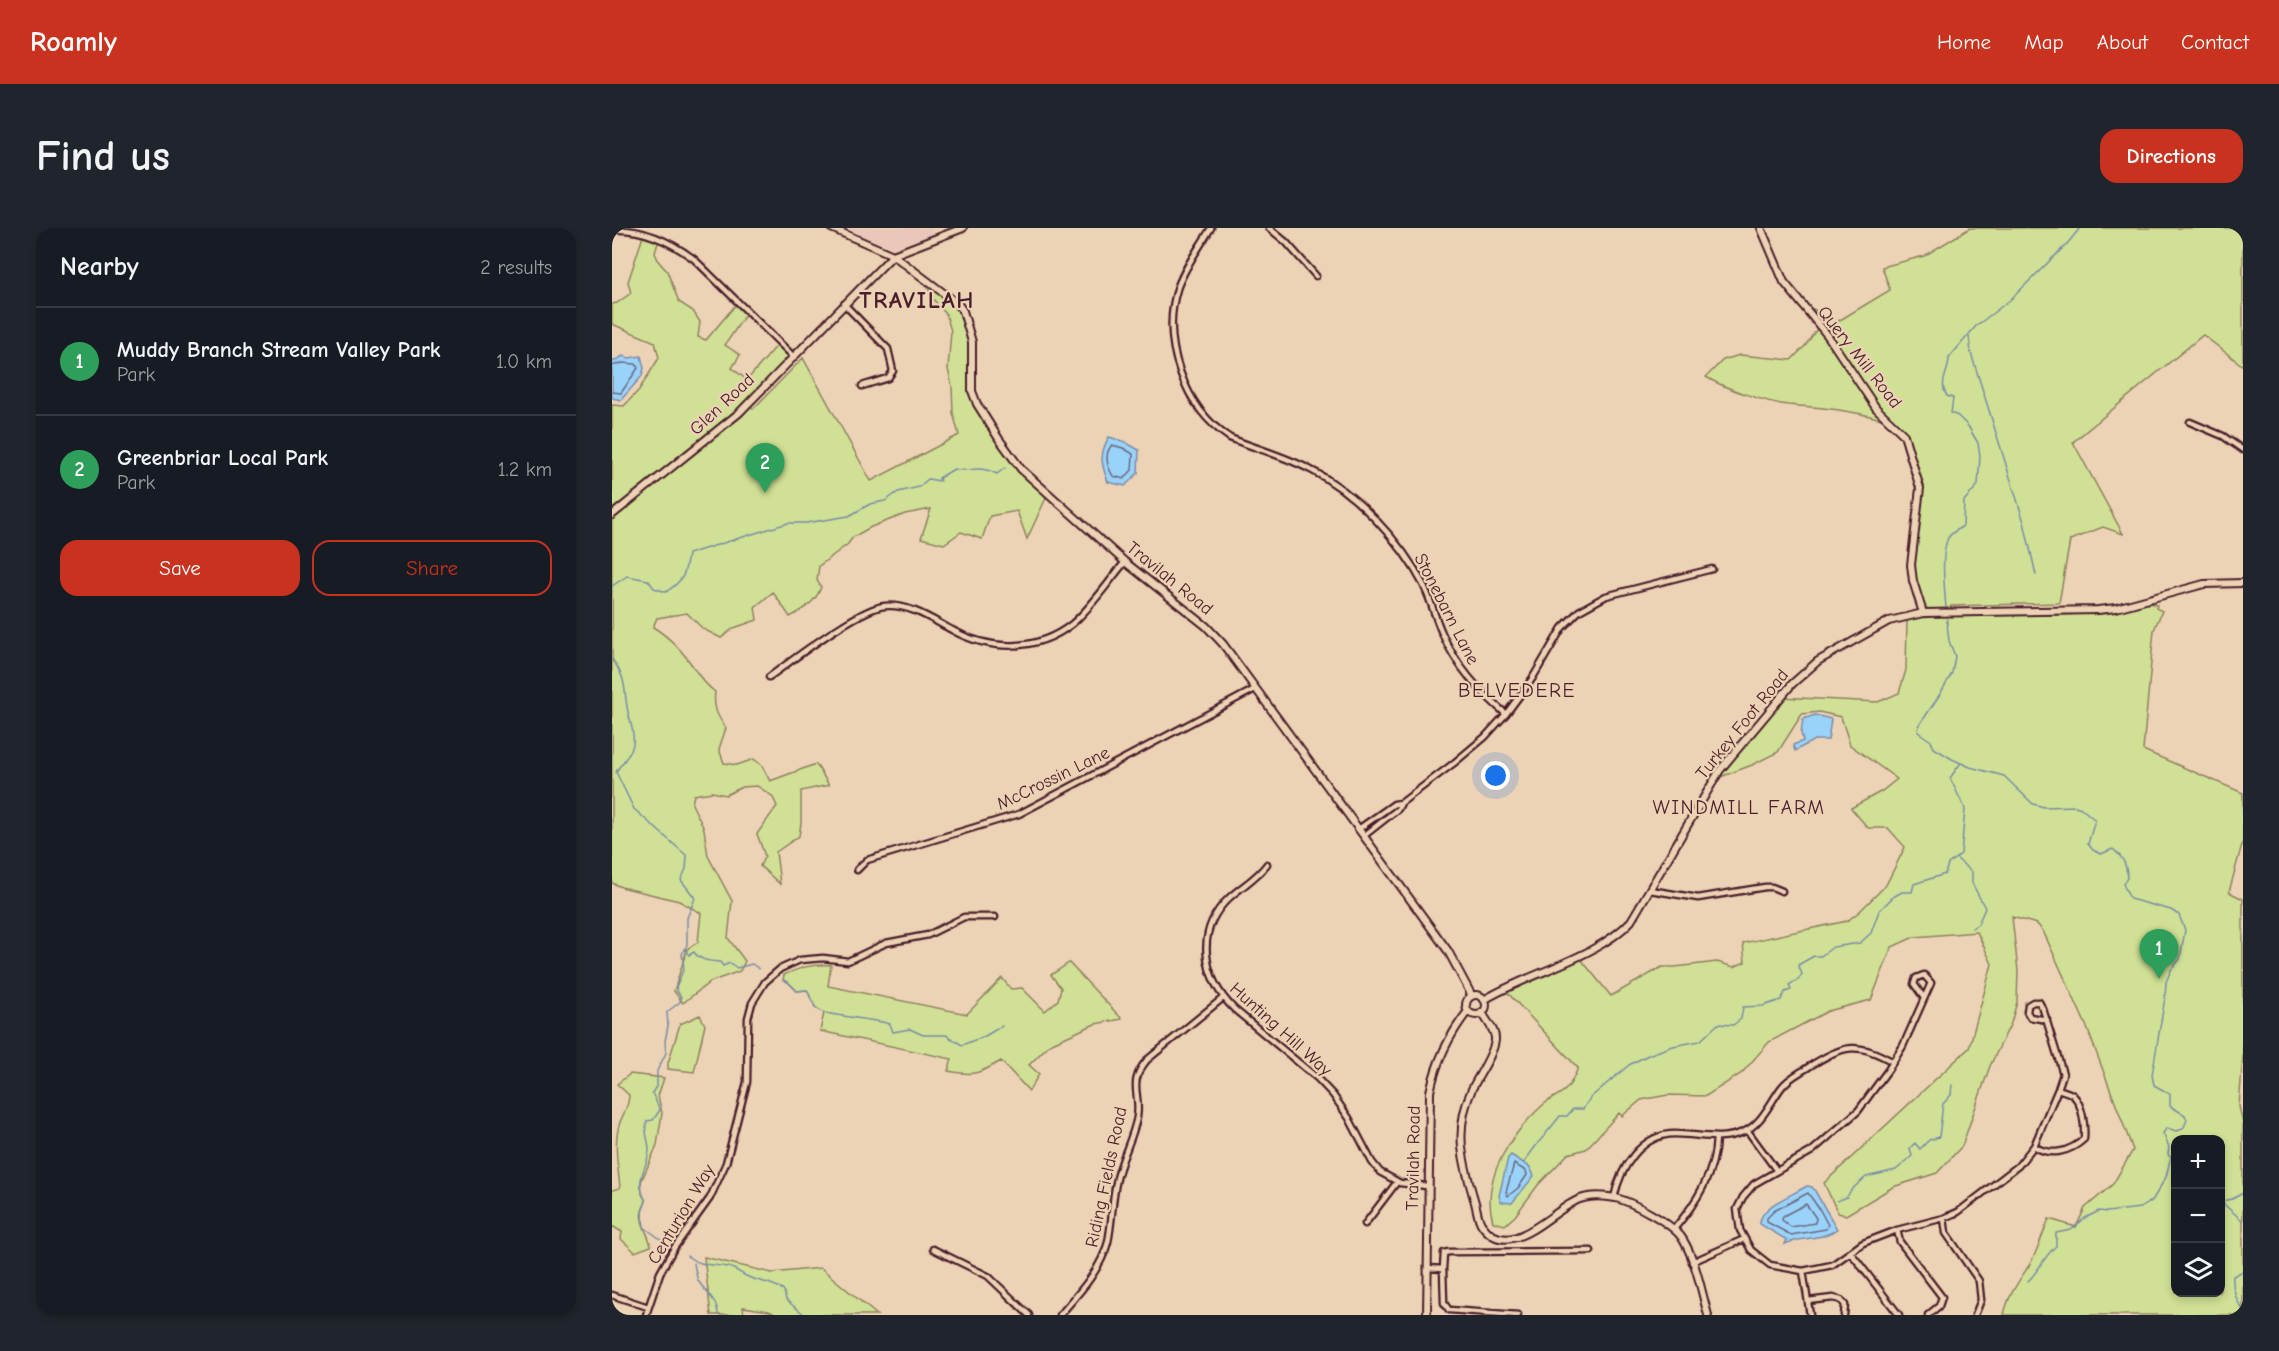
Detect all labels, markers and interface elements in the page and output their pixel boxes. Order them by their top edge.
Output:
text: Roamly [30,26,117,58]
text: Home [1937,30,1991,54]
text: Map [2024,30,2064,54]
text: About [2097,30,2148,54]
text: Contact [2181,30,2249,54]
button: Directions [2100,129,2243,183]
text: Find us [36,132,170,181]
text: Nearby [60,252,139,282]
text: 2 results [480,256,552,279]
district label: TRAVILAH [859,286,975,314]
street label: Query Mill Road [1813,302,1906,413]
text: Muddy Branch Stream Valley Park [117,337,440,363]
text: 1 [76,350,83,373]
text: 1.0 km [496,350,552,373]
text: Park [117,363,155,386]
street label: Glen Road [686,369,759,440]
pin: 2 [746,444,784,493]
text: Greenbriar Local Park [117,445,328,471]
text: 2 [75,458,84,481]
text: 1.2 km [498,458,552,481]
text: Park [117,471,155,494]
street label: Travilah Road [1122,537,1217,620]
button: Save [60,540,300,596]
button: Share [312,540,552,596]
street label: Stonebarn Lane [1409,550,1484,668]
street label: Turkey Foot Road [1692,665,1793,784]
district label: BELVEDERE [1458,679,1576,702]
street label: McCrossin Lane [993,742,1113,815]
your location [1481,761,1510,790]
district label: WINDMILL FARM [1652,796,1826,819]
pin: 1 [2140,930,2178,979]
street label: Hunting Hill Way [1225,978,1337,1081]
street label: Riding Fields Road [1081,1105,1132,1249]
street label: Travilah Road [1402,1105,1425,1211]
map controls [2171,1135,2225,1297]
button: + [2171,1135,2225,1189]
street label: Centurion Way [643,1160,720,1268]
button: − [2171,1189,2225,1243]
button: layers [2171,1243,2225,1297]

